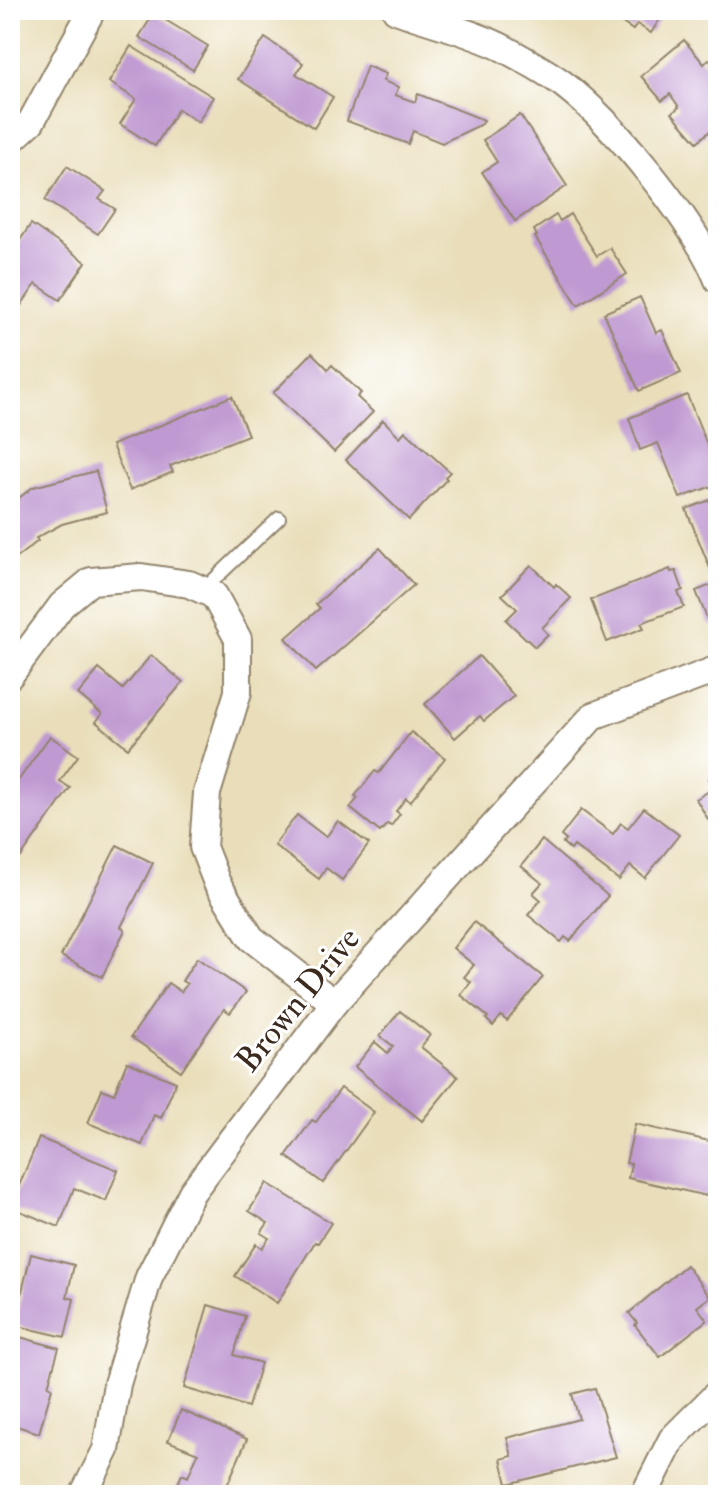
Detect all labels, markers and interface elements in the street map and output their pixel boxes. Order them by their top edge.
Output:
street label: Brown Drive [227,919,370,1081]

